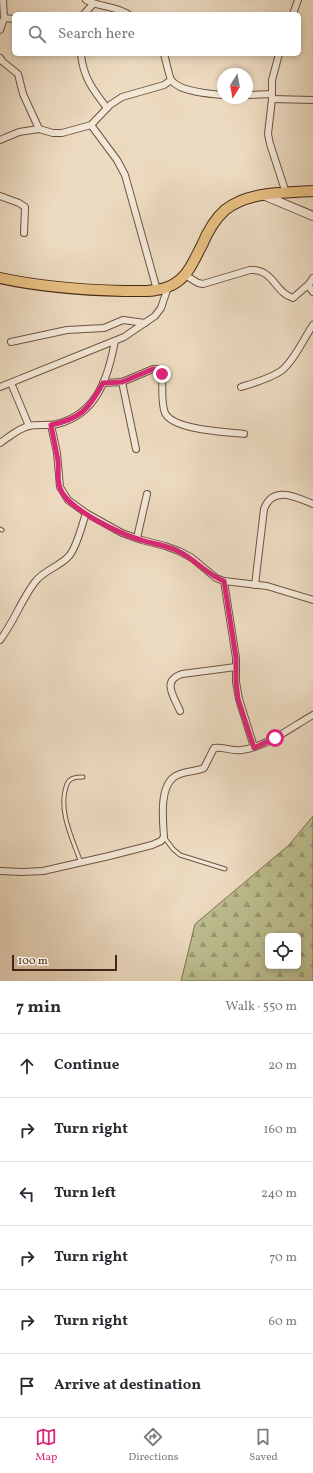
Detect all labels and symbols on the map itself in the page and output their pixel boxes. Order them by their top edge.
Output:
north arrow [217,68,253,104]
route end [153,365,171,383]
route start [266,729,284,747]
scale bar [12,953,117,972]

